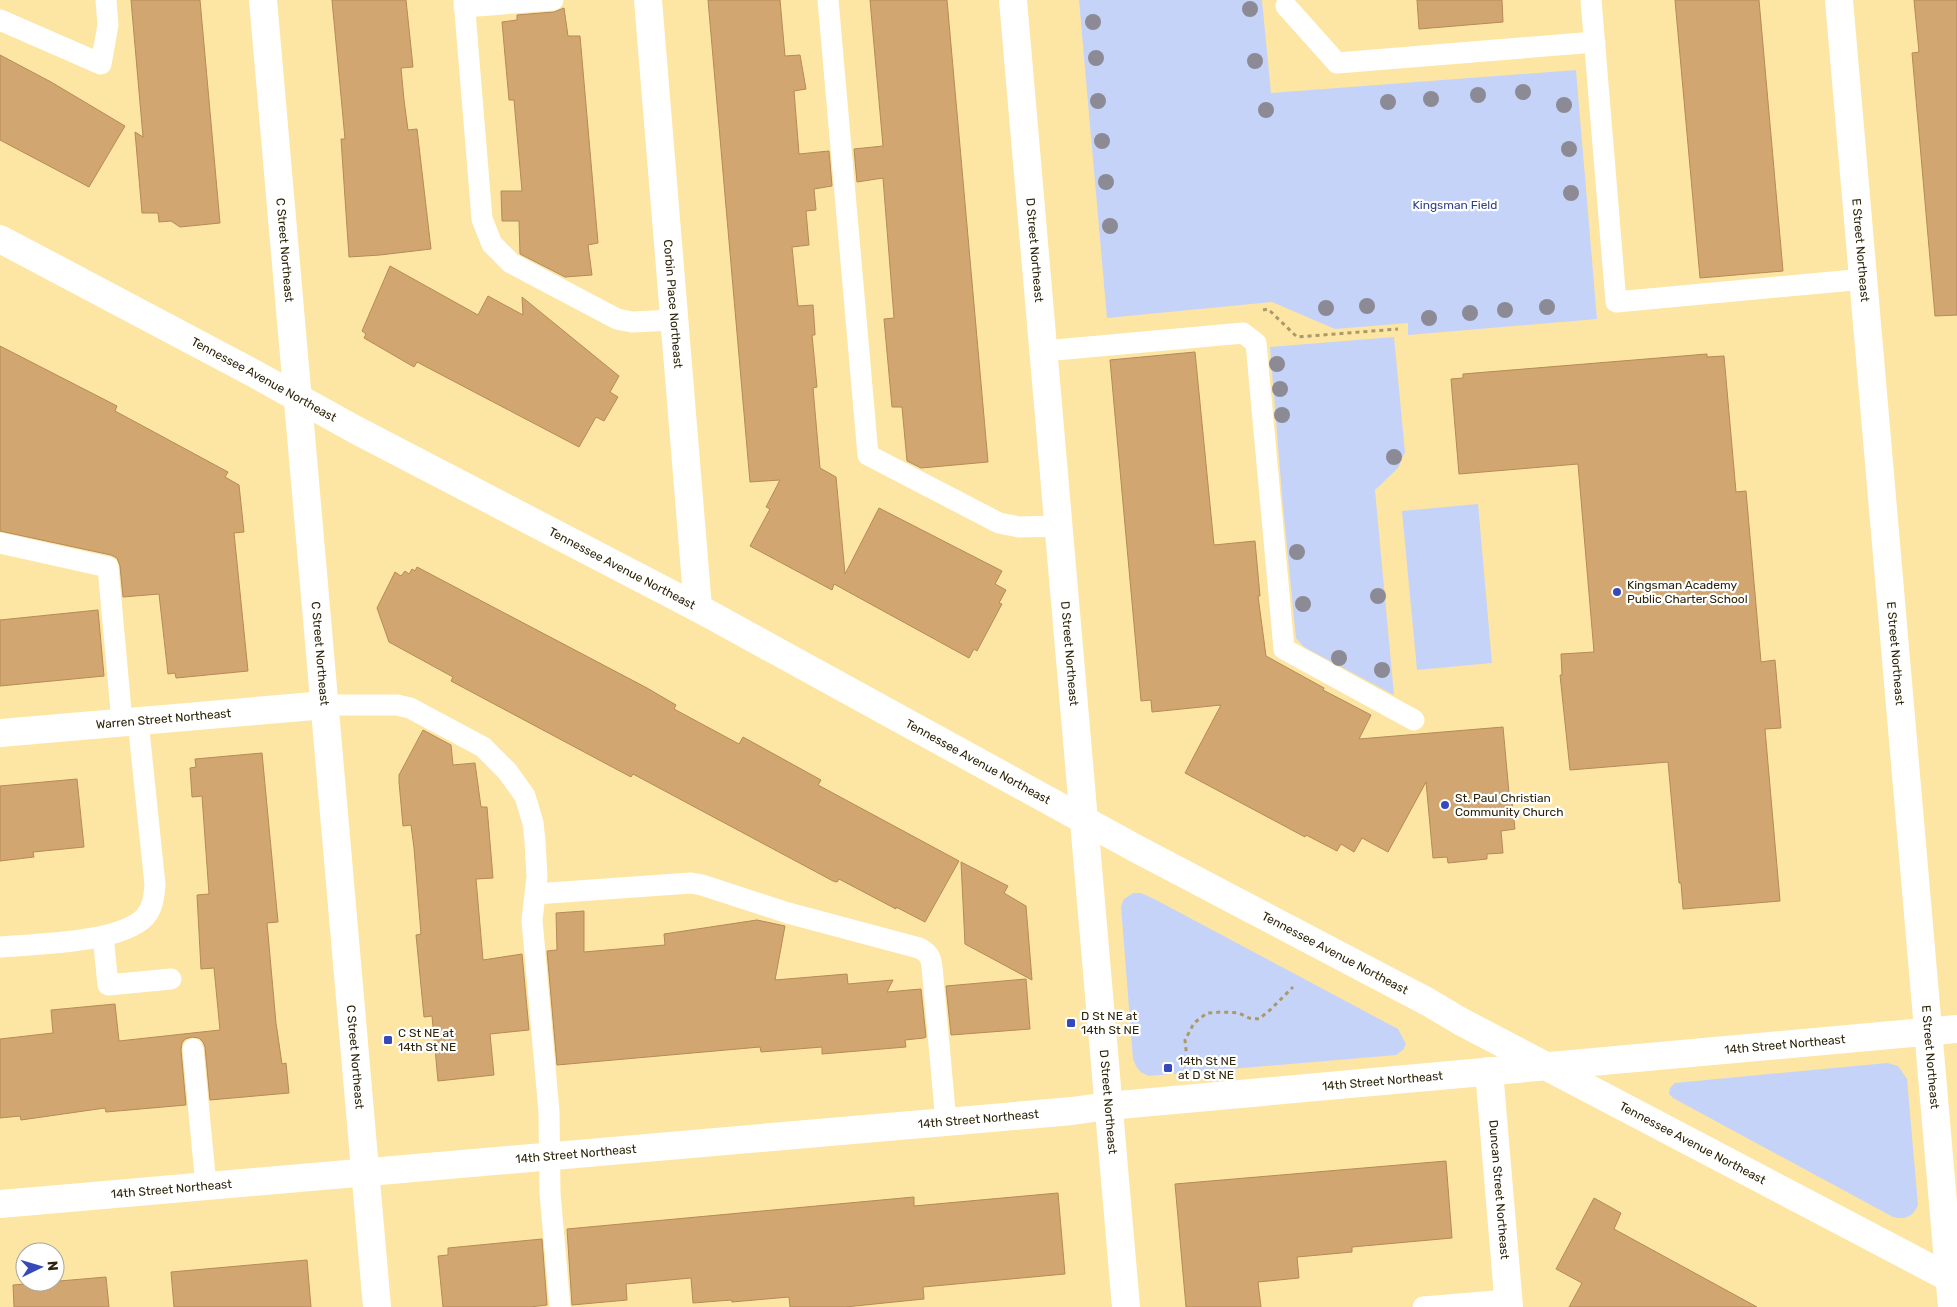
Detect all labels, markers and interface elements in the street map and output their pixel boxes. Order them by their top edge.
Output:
street label: C Street Northeast [273,197,296,303]
street label: D Street Northeast [1023,197,1046,303]
park label: Kingsman Field [1413,198,1497,212]
street label: E Street Northeast [1849,198,1872,303]
street label: Corbin Place Northeast [661,239,685,369]
street label: Tennessee Avenue Northeast [189,335,339,425]
street label: Tennessee Avenue Northeast [546,525,698,613]
place label: Kingsman Academy Public Charter School [1627,578,1748,606]
marker: Kingsman Academy Public Charter School [1611,586,1623,598]
street label: C Street Northeast [308,601,332,707]
street label: D Street Northeast [1058,601,1081,707]
street label: E Street Northeast [1884,601,1907,706]
street label: Warren Street Northeast [95,706,232,732]
street label: Tennessee Avenue Northeast [903,716,1053,807]
place label: St. Paul Christian Community Church [1455,791,1563,819]
marker: St. Paul Christian Community Church [1439,799,1451,811]
street label: Tennessee Avenue Northeast [1259,909,1411,997]
street label: C Street Northeast [344,1004,367,1110]
street label: E Street Northeast [1919,1005,1942,1110]
place label: D St NE at 14th St NE [1081,1009,1139,1037]
marker: D St NE at 14th St NE [1065,1017,1077,1029]
place label: C St NE at 14th St NE [398,1026,456,1054]
street label: 14th Street Northeast [1724,1032,1846,1057]
marker: C St NE at 14th St NE [382,1034,394,1046]
street label: D Street Northeast [1097,1049,1120,1155]
place label: 14th St NE at D St NE [1178,1054,1236,1082]
marker: 14th St NE at D St NE [1162,1062,1174,1074]
street label: 14th Street Northeast [1321,1069,1444,1094]
street label: Tennessee Avenue Northeast [1617,1099,1768,1187]
street label: 14th Street Northeast [917,1107,1040,1131]
street label: Duncan Street Northeast [1486,1119,1512,1260]
street label: 14th Street Northeast [515,1142,637,1166]
street label: 14th Street Northeast [110,1177,233,1201]
north arrow [15,1242,65,1292]
text: N [44,1260,61,1272]

